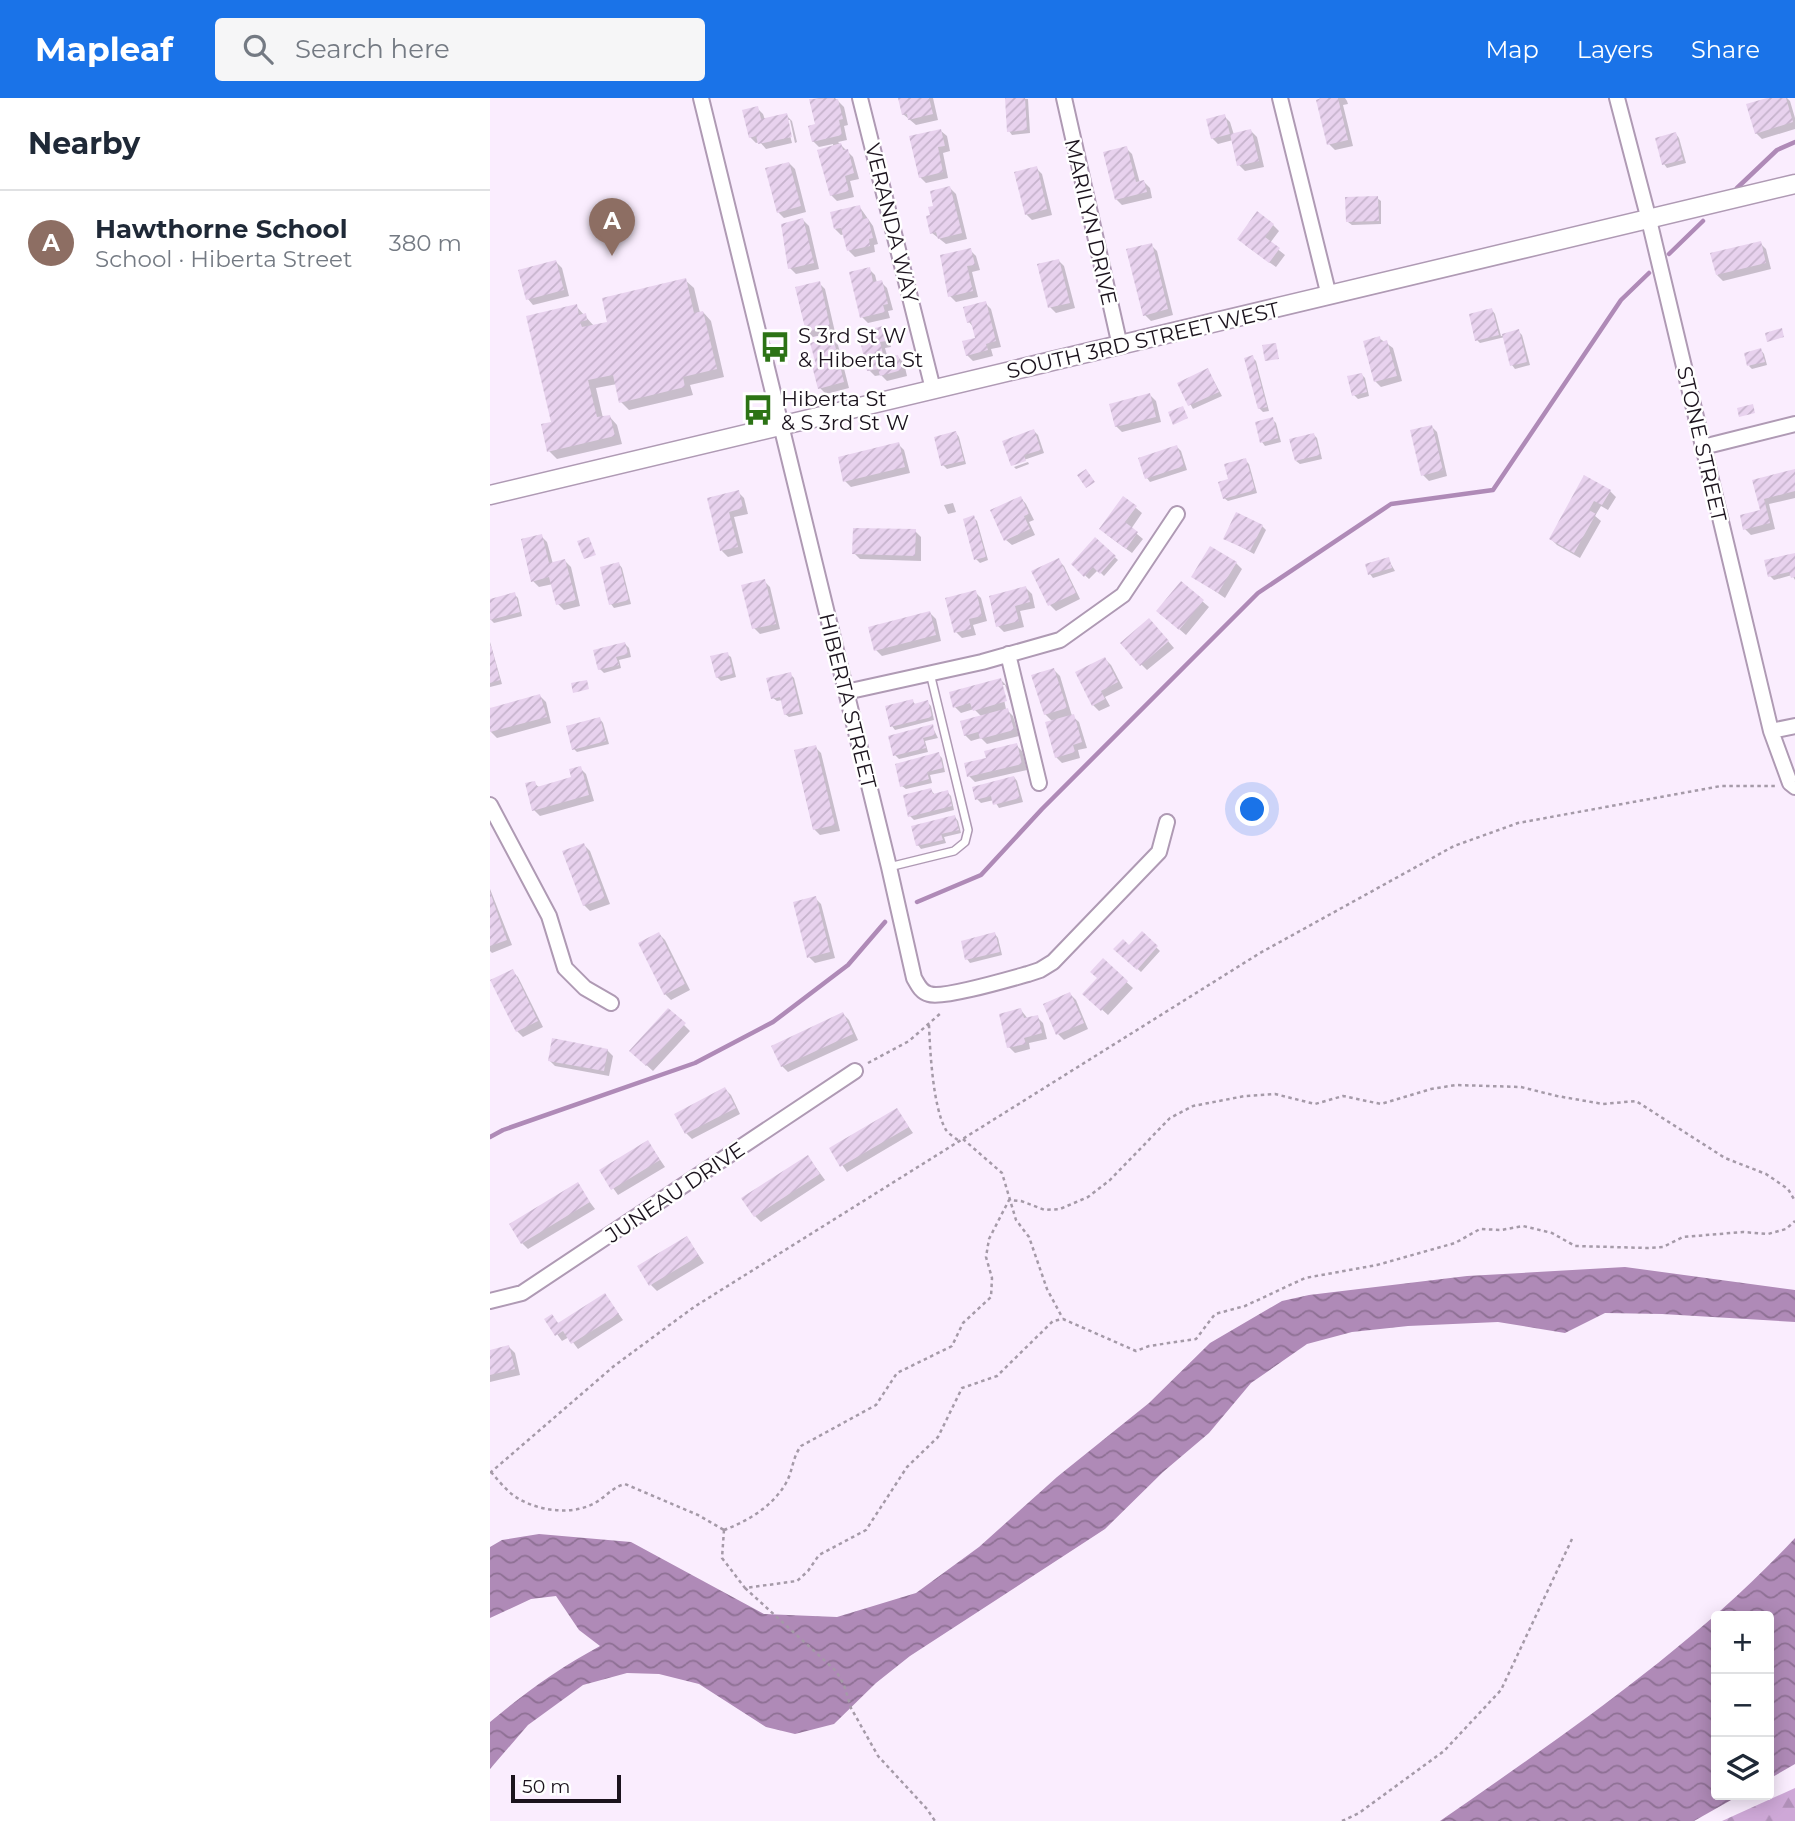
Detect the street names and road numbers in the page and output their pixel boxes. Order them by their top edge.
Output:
street label: MARILYN DRIVE [1060,136,1122,308]
street label: VERANDA WAY [860,141,924,306]
street label: SOUTH 3RD STREET WEST [1004,296,1282,384]
street label: STONE STREET [1672,364,1732,524]
street label: HIBERTA STREET [814,611,882,791]
street label: JUNEAU DRIVE [600,1136,749,1248]

